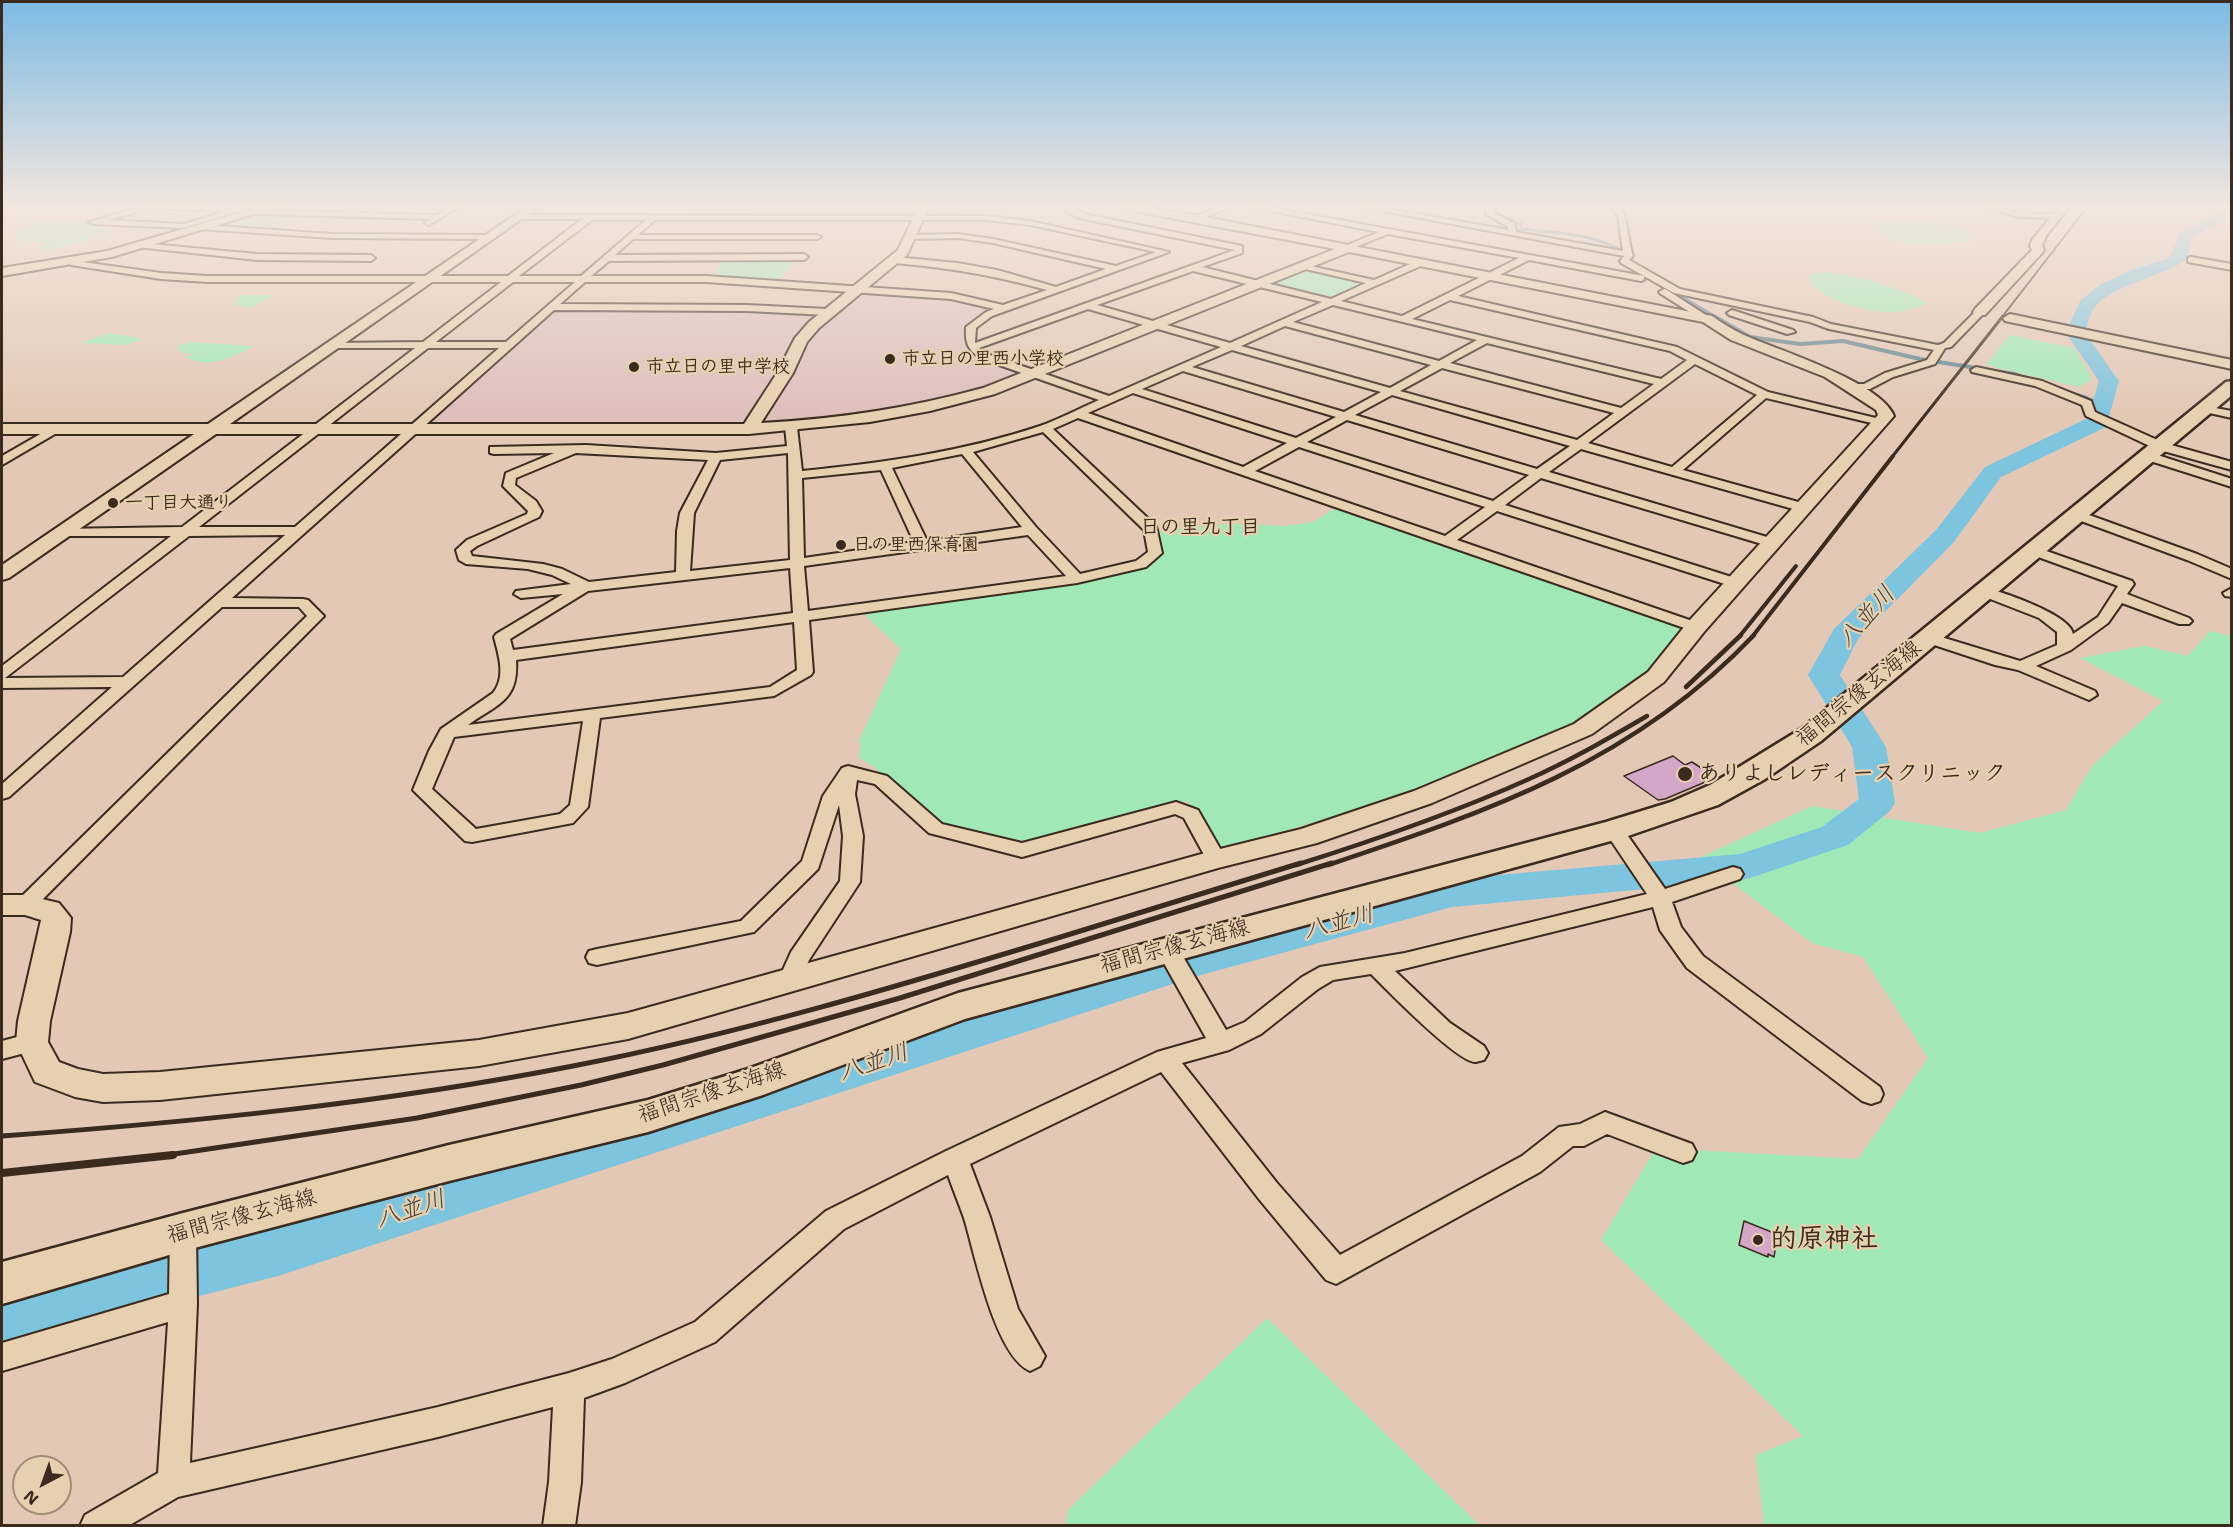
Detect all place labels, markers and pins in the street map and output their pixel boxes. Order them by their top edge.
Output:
place label: 市立日の里西小学校 [902,348,1064,370]
marker: 市立日の里西小学校 [883,352,897,366]
place label: 市立日の里中学校 [646,356,790,378]
marker: 市立日の里中学校 [627,360,641,374]
place label: 一丁目大通り [125,492,233,514]
marker: 一丁目大通り [106,496,120,510]
place label: 日の里西保育園 [853,534,979,556]
marker: 日の里西保育園 [834,538,848,552]
place label: ありよしレディースクリニック [1698,761,2006,787]
marker: ありよしレディースクリニック [1676,765,1694,783]
place label: 的原神社 [1770,1224,1878,1256]
marker: 的原神社 [1751,1233,1765,1247]

